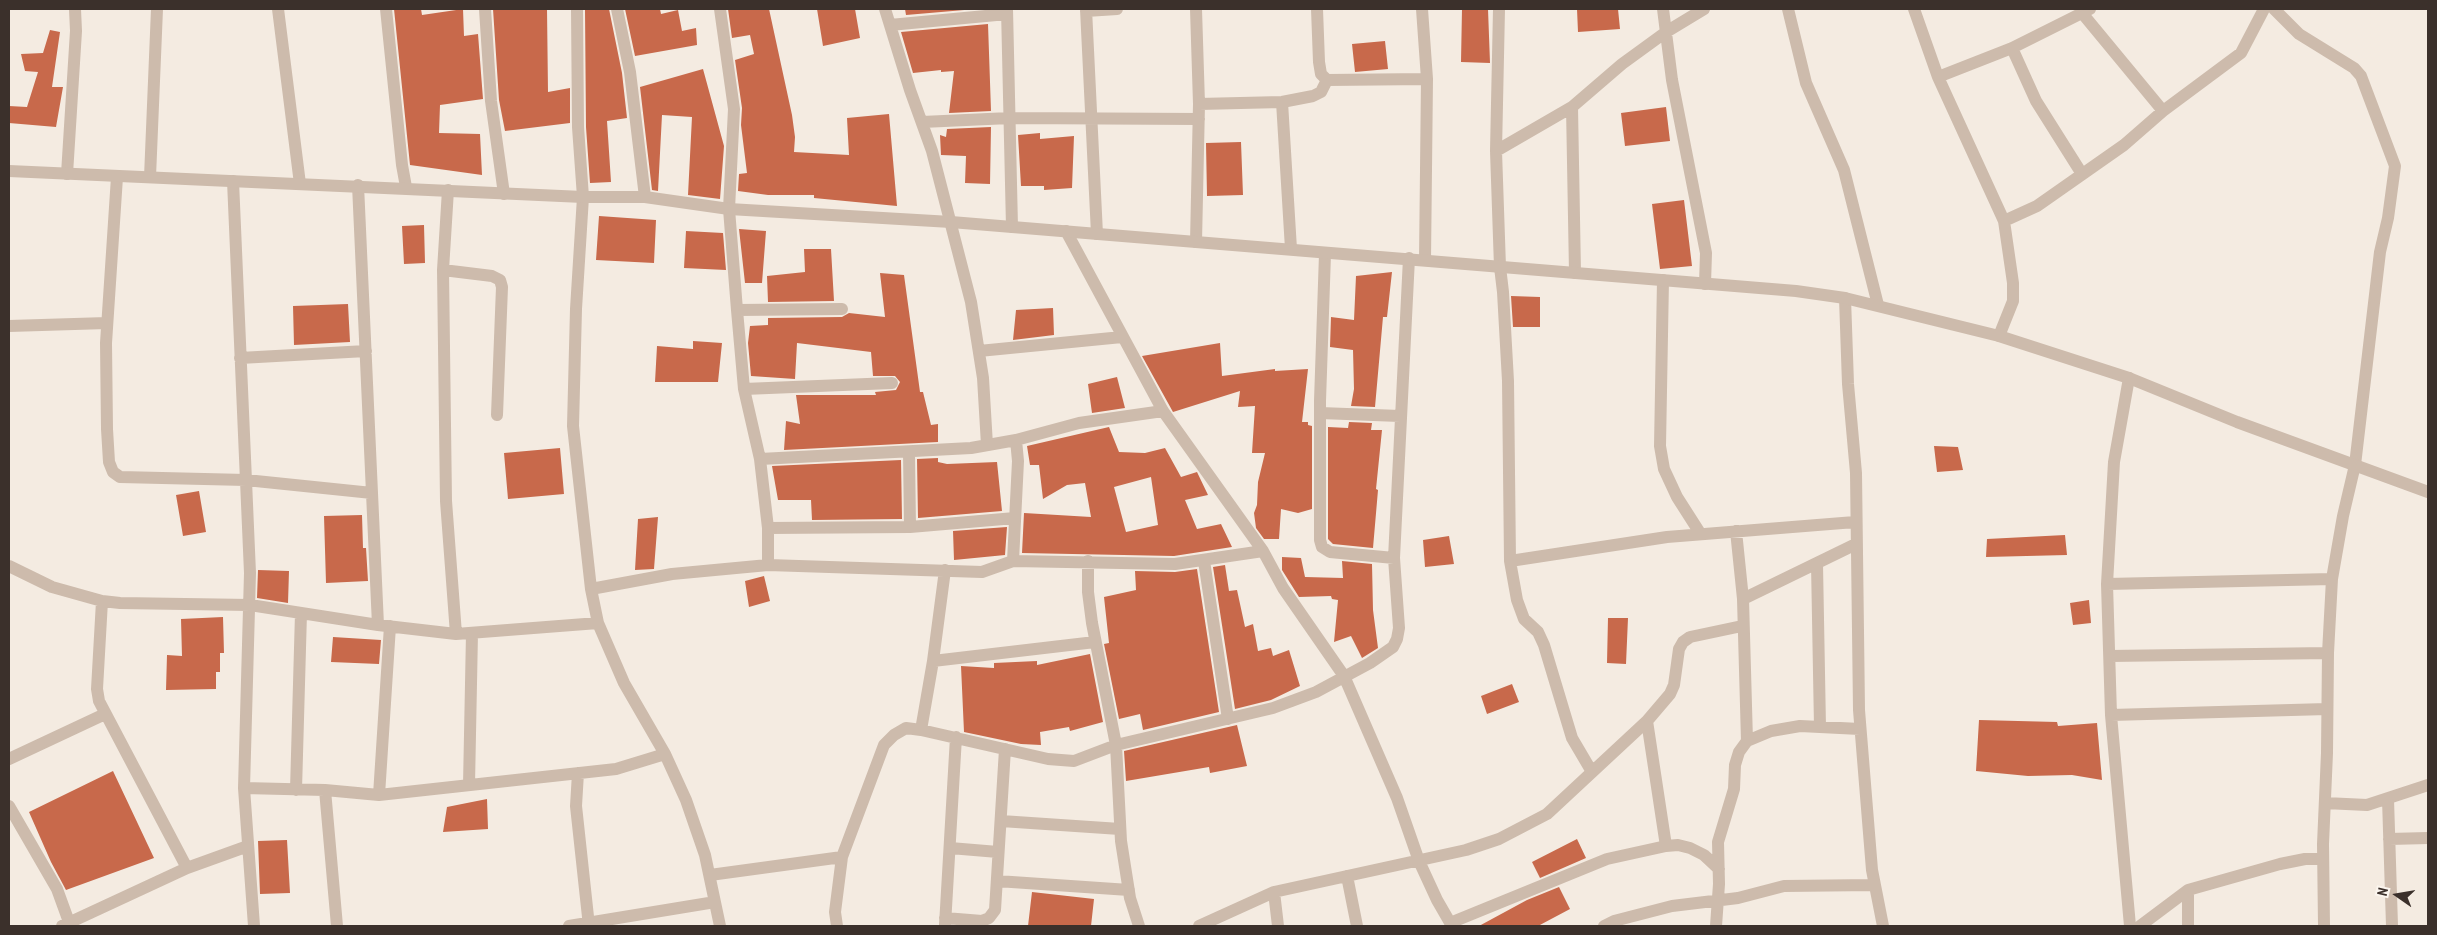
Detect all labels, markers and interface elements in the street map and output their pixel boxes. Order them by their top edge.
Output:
north arrow [2372,870,2422,920]
text: N [2373,886,2392,897]

